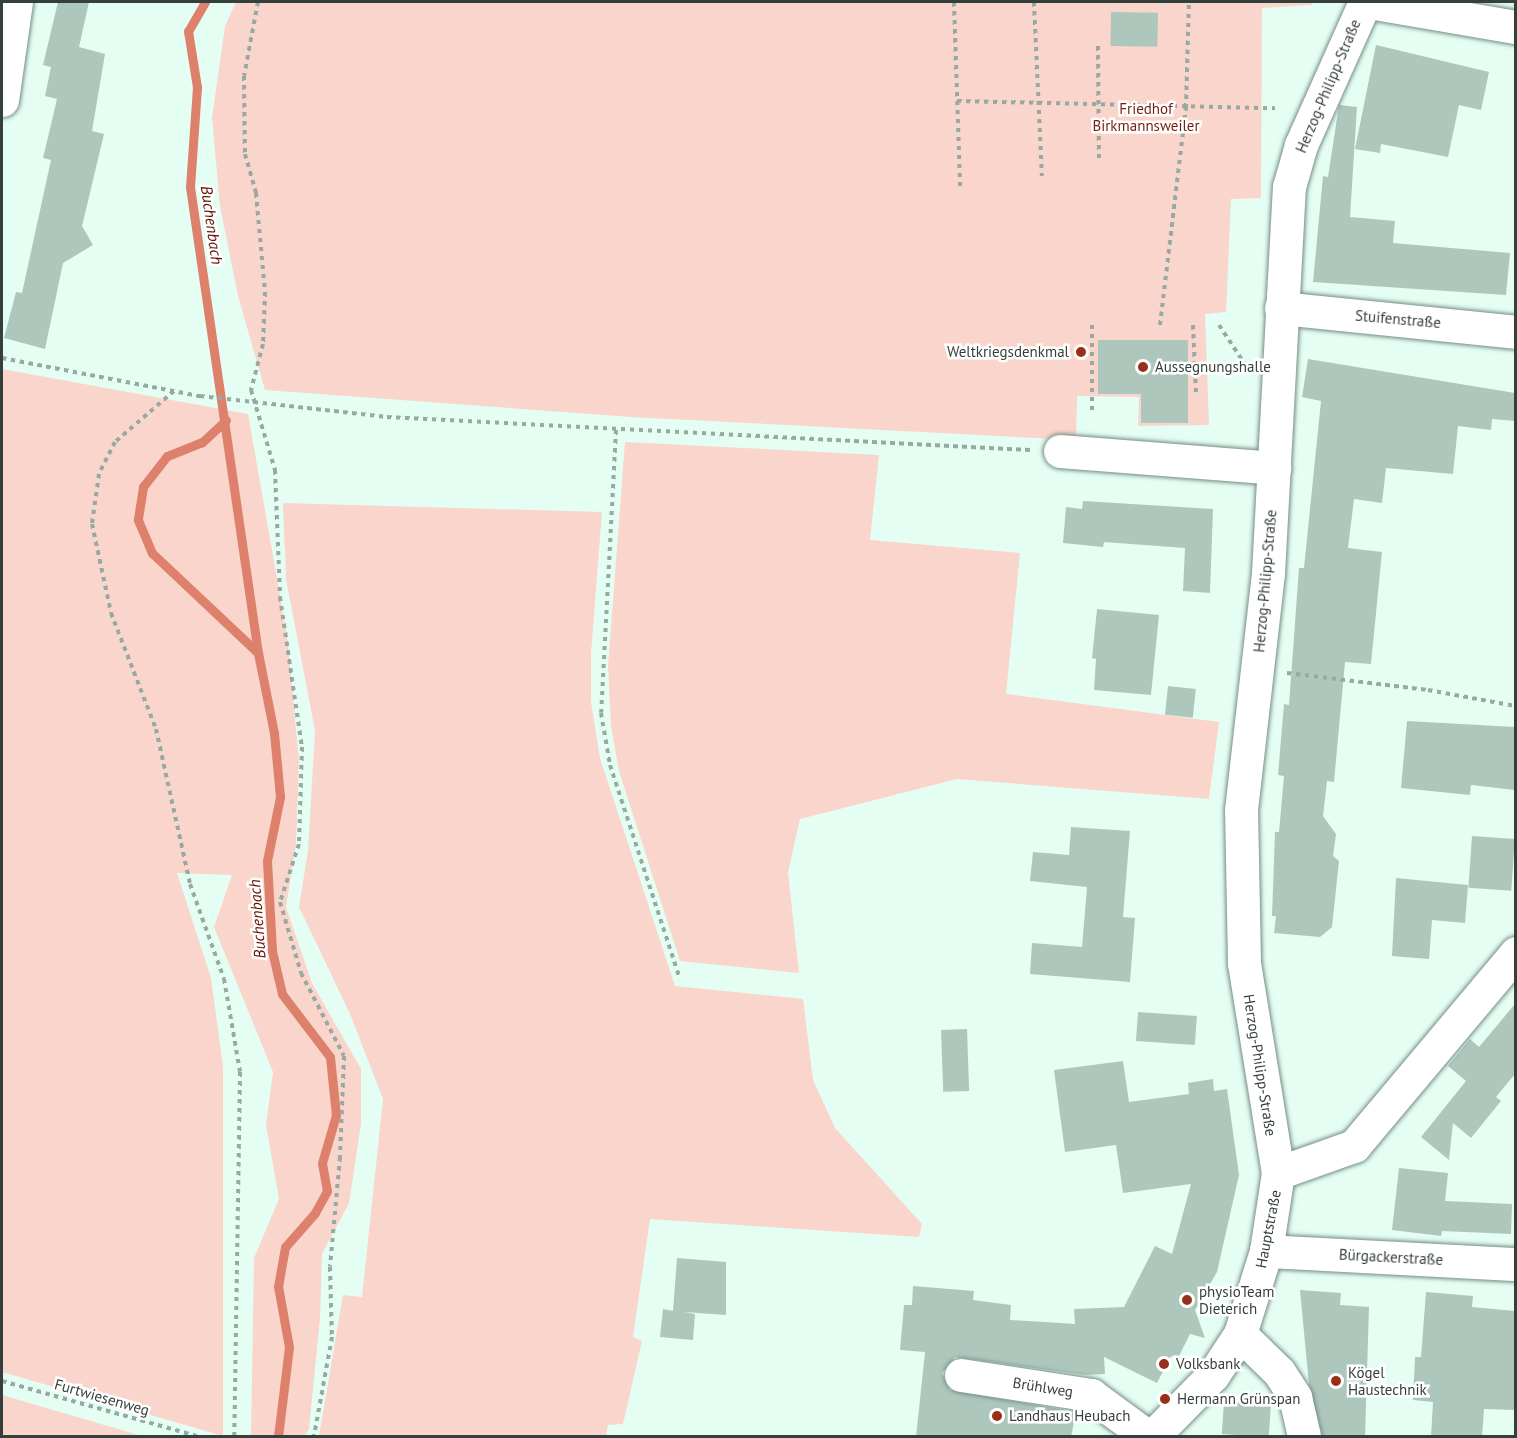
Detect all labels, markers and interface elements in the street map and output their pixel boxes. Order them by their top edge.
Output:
street label: Herzog-Philipp-Straße [1292,16,1364,156]
park label: Friedhof Birkmannsweiler [1092,99,1200,134]
water label: Buchenbach [197,184,227,266]
street label: Stuifenstraße [1354,306,1442,332]
place label: Weltkriegsdenkmal [947,343,1069,361]
marker: Weltkriegsdenkmal [1074,345,1088,359]
place label: Aussegnungshalle [1155,358,1271,376]
marker: Aussegnungshalle [1136,360,1150,374]
street label: Herzog-Philipp-Straße [1250,509,1280,653]
water label: Buchenbach [245,879,269,959]
street label: Herzog-Philipp-Straße [1240,993,1280,1137]
street label: Hauptstraße [1252,1188,1284,1270]
street label: Bürgackerstraße [1338,1245,1444,1269]
place label: physioTeam Dieterich [1199,1282,1274,1317]
marker: physioTeam Dieterich [1180,1293,1194,1307]
place label: Volksbank [1176,1355,1240,1373]
marker: Volksbank [1157,1357,1171,1371]
place label: Kögel Haustechnik [1348,1363,1427,1398]
street label: Brühlweg [1012,1373,1074,1401]
marker: Kögel Haustechnik [1329,1374,1343,1388]
street label: Furtwiesenweg [53,1375,151,1419]
place label: Hermann Grünspan [1177,1390,1300,1408]
marker: Hermann Grünspan [1158,1392,1172,1406]
place label: Landhaus Heubach [1009,1407,1131,1425]
marker: Landhaus Heubach [990,1409,1004,1423]

